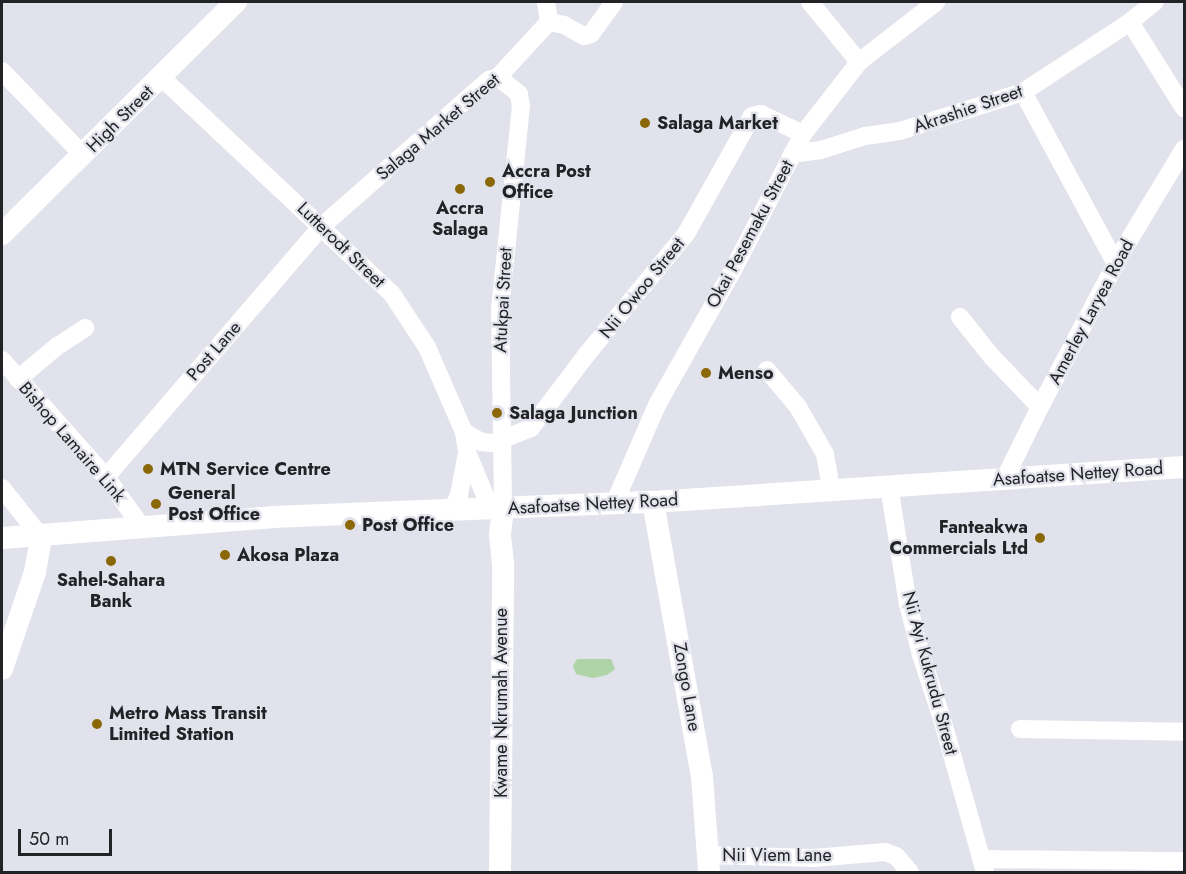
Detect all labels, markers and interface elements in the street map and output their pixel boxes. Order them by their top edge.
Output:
street label: Salaga Market Street [372,69,504,185]
street label: Akrashie Street [911,80,1025,138]
street label: High Street [82,81,158,157]
place label: Salaga Market [657,112,778,134]
marker: Salaga Market [638,116,652,130]
street label: Okai Pesemaku Street [702,156,798,312]
place label: Accra Post Office [502,161,591,204]
marker: Accra Post Office [483,175,497,189]
marker: Accra Salaga [453,182,467,196]
street label: Lutterodt Street [293,198,389,292]
place label: Accra Salaga [432,198,488,240]
street label: Nii Owoo Street [595,233,689,343]
street label: Amerley Laryea Road [1044,236,1138,388]
street label: Atukpai Street [489,247,517,353]
street label: Post Lane [182,317,246,385]
place label: Menso [718,362,774,384]
marker: Menso [699,366,713,380]
street label: Bishop Lamaire Link [14,378,130,506]
place label: Salaga Junction [509,402,638,424]
marker: Salaga Junction [490,406,504,420]
street label: Asafoatse Nettey Road [992,457,1164,491]
place label: MTN Service Centre [160,458,331,480]
marker: MTN Service Centre [141,462,155,476]
place label: General Post Office [168,483,260,526]
street label: Asafoatse Nettey Road [507,489,679,519]
marker: General Post Office [149,497,163,511]
place label: Post Office [362,514,454,536]
place label: Fanteakwa Commercials Ltd [889,517,1028,560]
marker: Post Office [343,518,357,532]
marker: Fanteakwa Commercials Ltd [1033,531,1047,545]
place label: Akosa Plaza [237,544,339,566]
marker: Akosa Plaza [218,548,232,562]
marker: Sahel-Sahara Bank [104,554,118,568]
place label: Sahel-Sahara Bank [57,570,165,612]
street label: Nii Ayi Kukrudu Street [898,589,962,757]
street label: Kwame Nkrumah Avenue [490,608,512,798]
street label: Zongo Lane [669,641,705,733]
place label: Metro Mass Transit Limited Station [109,703,267,746]
marker: Metro Mass Transit Limited Station [90,717,104,731]
scale bar [21,817,116,855]
text: 50 m [29,826,69,852]
street label: Nii Viem Lane [722,844,832,866]

